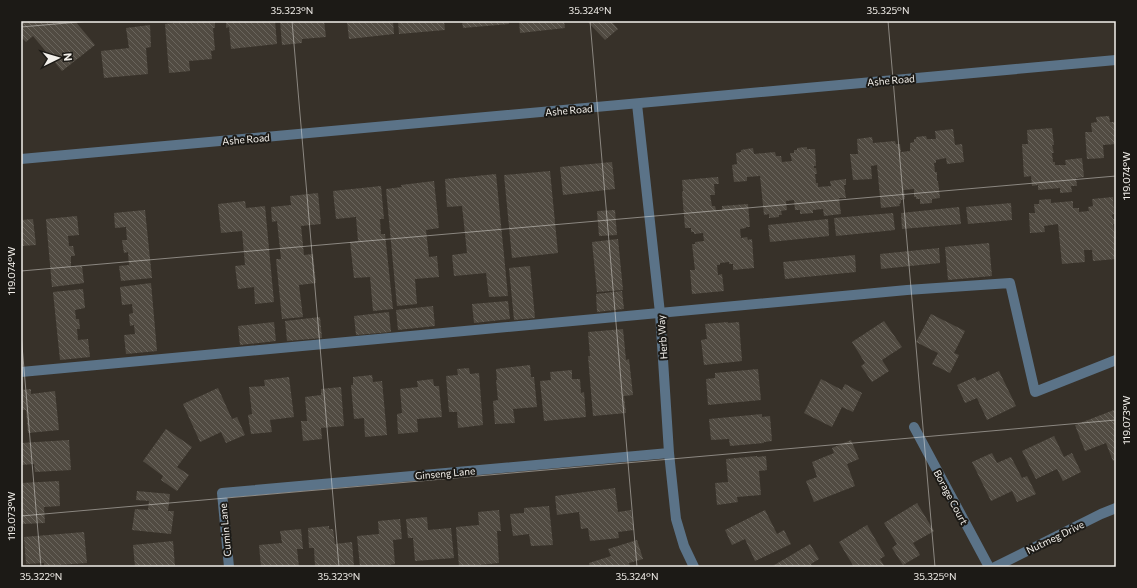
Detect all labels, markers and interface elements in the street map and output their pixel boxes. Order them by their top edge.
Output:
text: 35.323°N [271,4,313,16]
text: 35.324°N [569,4,611,16]
text: 35.325°N [867,4,909,16]
north arrow [38,38,78,78]
text: N [62,52,75,62]
street label: Ashe Road [867,72,916,88]
street label: Ashe Road [545,102,594,118]
street label: Ashe Road [222,131,271,147]
text: 119.074°W [1120,152,1132,200]
text: 119.074°W [5,247,17,295]
street label: Herb Way [654,314,670,360]
text: 119.073°W [1120,396,1132,445]
street label: Ginseng Lane [414,464,476,482]
street label: Borage Court [931,467,971,527]
text: 119.073°W [5,492,17,541]
street label: Cumin Lane [217,503,233,557]
street label: Nutmeg Drive [1024,518,1086,556]
text: 35.322°N [20,570,62,582]
text: 35.323°N [318,570,360,582]
text: 35.324°N [616,570,658,582]
text: 35.325°N [914,570,956,582]

